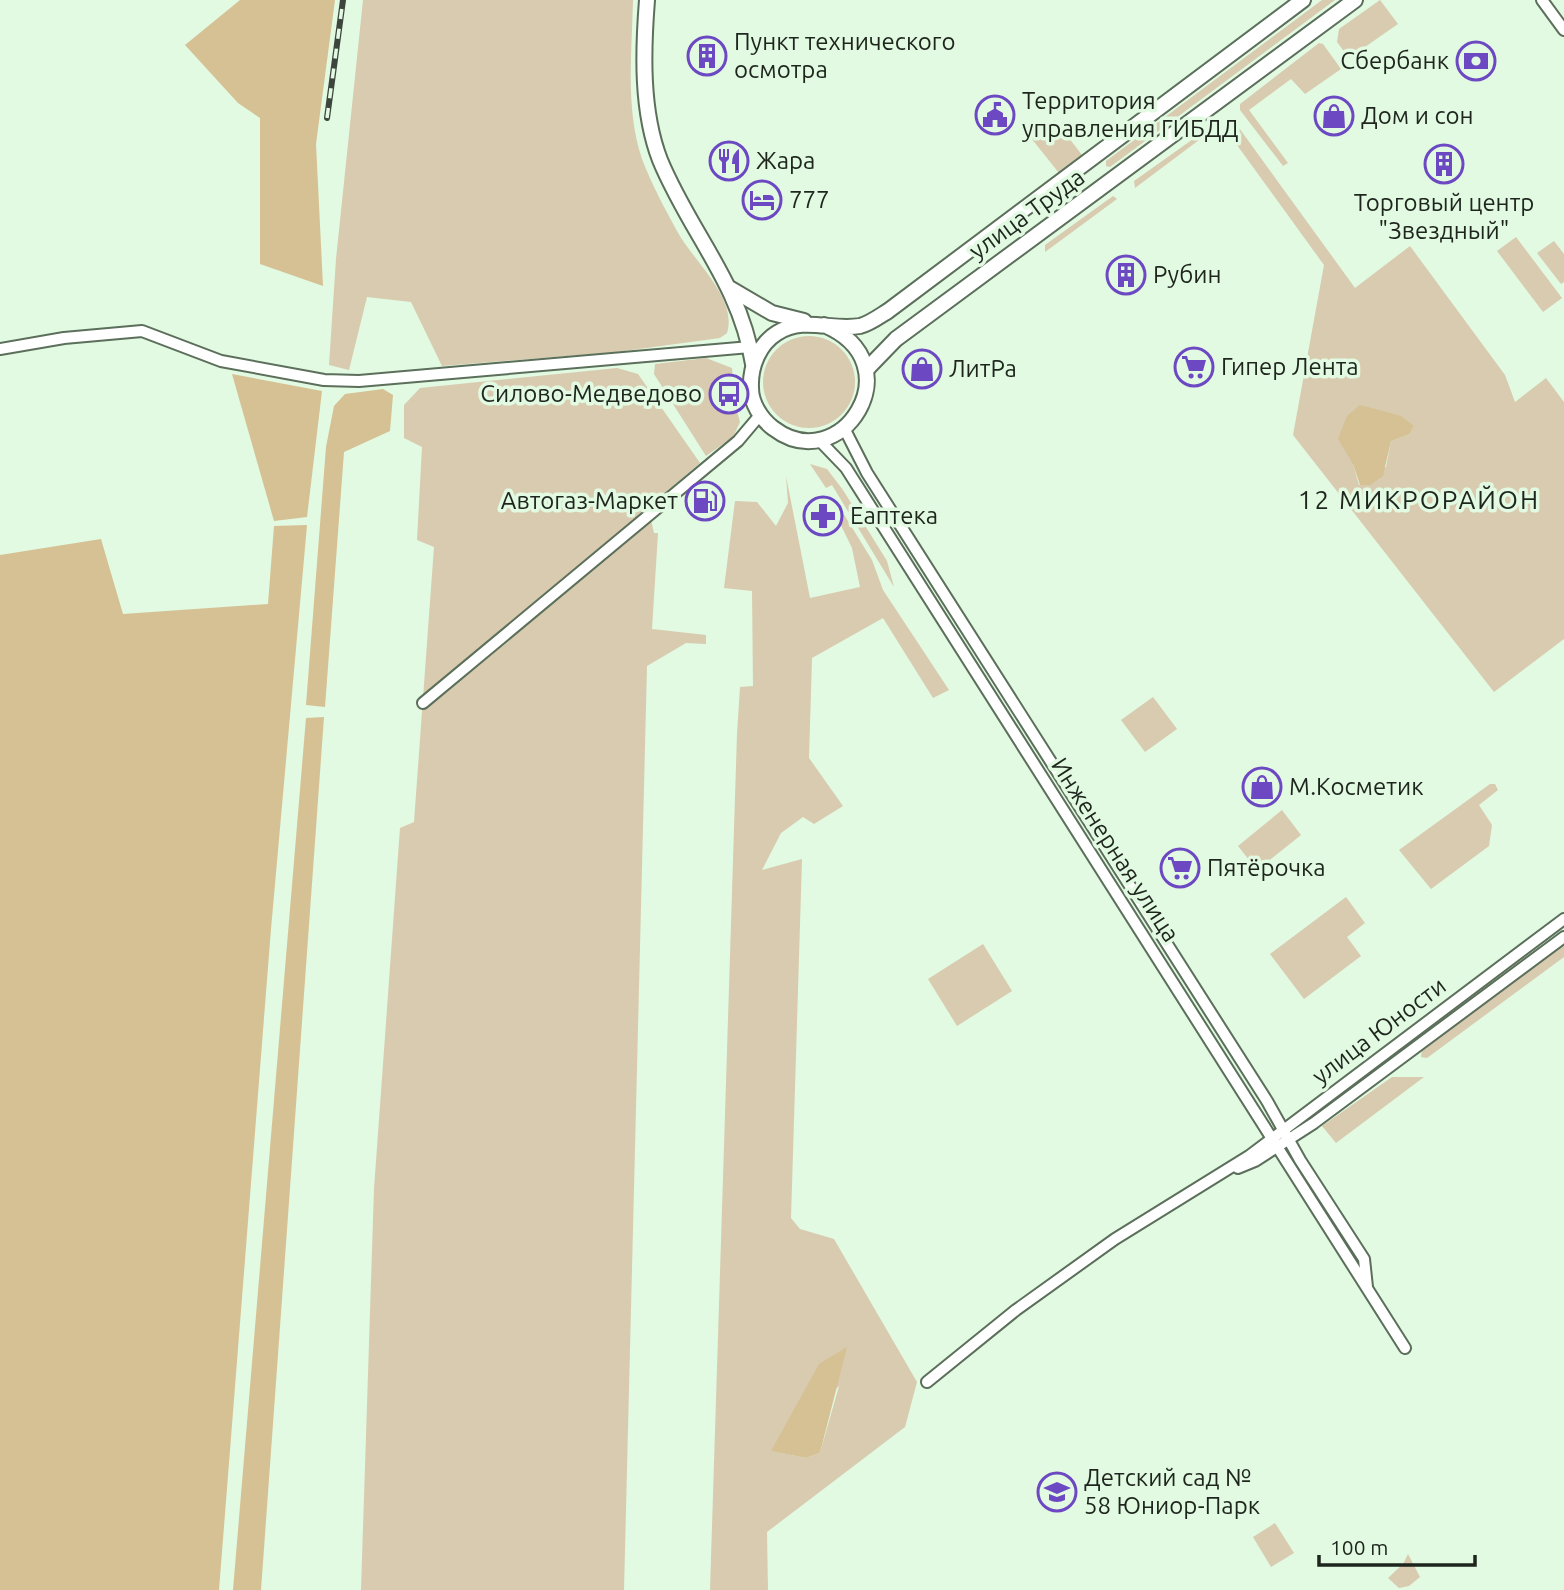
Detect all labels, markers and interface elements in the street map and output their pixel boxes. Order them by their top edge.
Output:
place label: Пункт технического осмотра [734,28,956,83]
building icon: Пункт технического осмотра [686,35,728,77]
bank icon: Сбербанк [1455,40,1497,82]
place label: Сбербанк [1340,47,1449,74]
place label: Территория управления ГИБДД [1022,87,1239,142]
public building icon: Территория управления ГИБДД [974,94,1016,136]
shop icon: Дом и сон [1313,95,1355,137]
place label: Дом и сон [1361,102,1474,129]
restaurant icon: Жара [708,140,750,182]
building icon: Торговый центр "Звездный" [1423,143,1465,185]
place label: Жара [756,147,815,174]
street label: улица Труда [964,163,1089,264]
hotel icon: 777 [741,179,783,221]
place label: 777 [789,186,830,213]
place label: Торговый центр "Звездный" [1354,189,1534,244]
building icon: Рубин [1105,254,1147,296]
place label: Рубин [1153,261,1221,288]
supermarket icon: Гипер Лента [1173,346,1215,388]
shop icon: ЛитРа [901,348,943,390]
place label: Гипер Лента [1221,353,1359,380]
place label: ЛитРа [949,355,1017,382]
bus stop icon: Силово-Медведово [708,373,750,415]
place label: Силово-Медведово [480,380,702,407]
fuel station icon: Автогаз-Маркет [684,480,726,522]
district label: 12 МИКРОРАЙОН [1298,485,1540,514]
place label: Автогаз-Маркет [501,487,678,514]
pharmacy icon: Еаптека [802,495,844,537]
place label: Еаптека [850,502,938,529]
street label: Инженерная улица [1046,753,1185,947]
shop icon: М.Косметик [1241,766,1283,808]
place label: М.Косметик [1289,773,1424,800]
supermarket icon: Пятёрочка [1159,847,1201,889]
place label: Пятёрочка [1207,854,1326,881]
street label: улица Юности [1307,972,1451,1090]
place label: Детский сад № 58 Юниор-Парк [1084,1464,1260,1519]
school or university icon: Детский сад № 58 Юниор-Парк [1036,1471,1078,1513]
scale bar [1319,1524,1475,1568]
text: 100 m [1330,1535,1388,1559]

